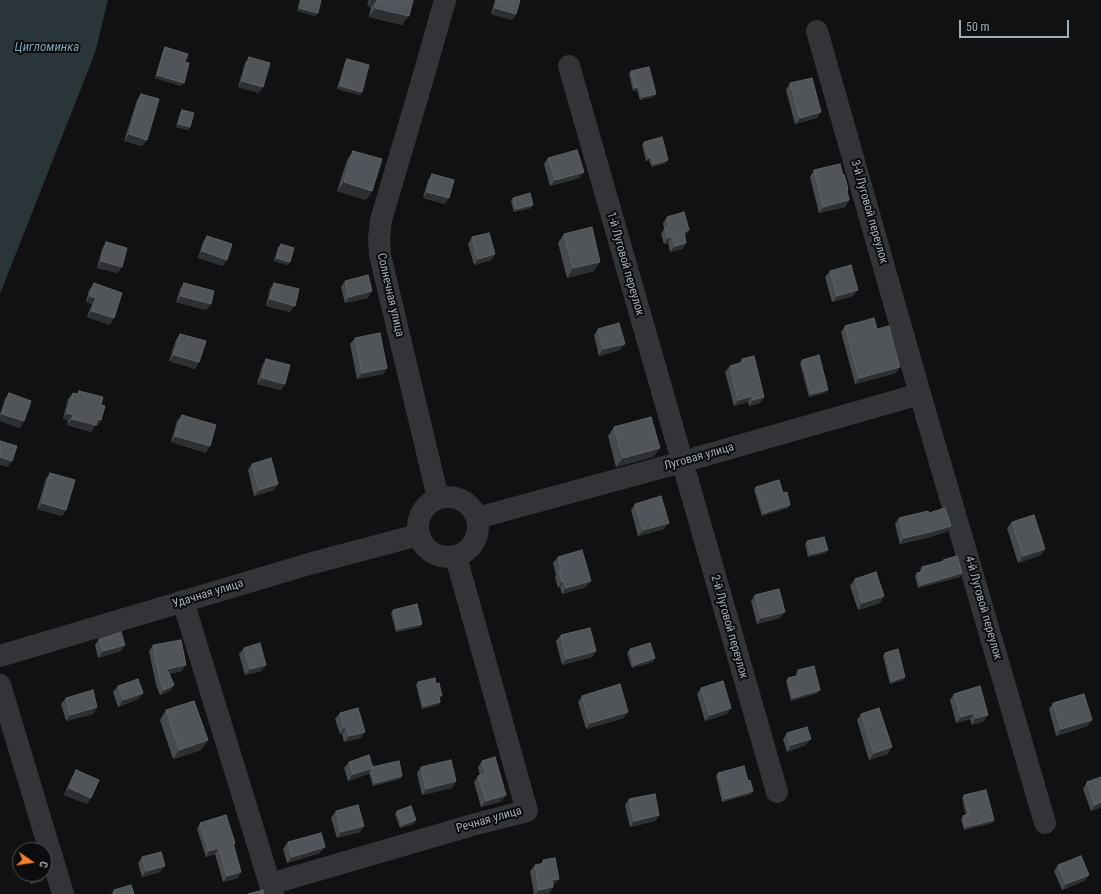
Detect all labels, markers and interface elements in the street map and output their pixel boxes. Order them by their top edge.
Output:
scale bar [961,12,1071,38]
text: 50 m [966,20,990,34]
water label: Цигломинка [15,40,79,56]
street label: 3-й Луговой переулок [847,158,891,266]
street label: 1-й Луговой переулок [603,210,647,318]
street label: Солнечная улица [373,252,407,338]
street label: Луговая улица [662,440,736,474]
street label: 4-й Луговой переулок [961,554,1005,662]
street label: 2-й Луговой переулок [707,573,751,681]
street label: Удачная улица [171,576,245,612]
street label: Речная улица [455,804,523,836]
north arrow [12,842,52,882]
text: С [36,860,50,869]

